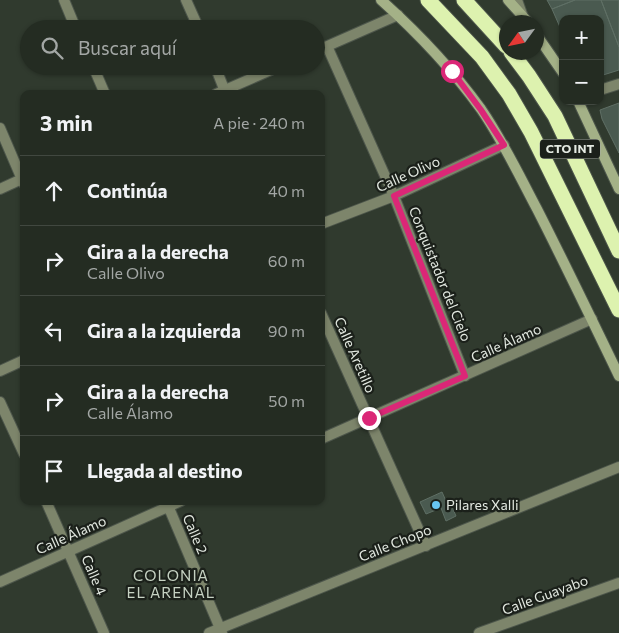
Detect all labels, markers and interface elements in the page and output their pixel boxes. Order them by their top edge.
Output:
north arrow [499,15,544,60]
map controls [559,15,604,105]
button: + [559,15,604,60]
search box [20,20,325,75]
icon: search [38,34,66,62]
text: Buscar aquí [78,36,177,59]
route start [441,60,464,83]
button: − [559,60,604,105]
text: 3 min [40,110,93,135]
text: A pie · 240 m [213,113,305,132]
road number: CTO INT [540,140,600,158]
street label: Calle Olivo [373,152,442,195]
icon: ahead [40,177,68,205]
text: Continúa [87,179,168,202]
text: 40 m [268,181,305,200]
street label: Conquistador del Cielo [406,204,475,344]
text: Gira a la derecha [87,240,229,263]
icon: right [40,247,68,275]
text: 60 m [268,251,305,270]
text: Calle Olivo [87,263,165,282]
street label: Calle Aretillo [331,314,380,395]
icon: left [40,317,68,345]
text: Gira a la izquierda [87,319,241,342]
street label: Calle Álamo [468,319,544,366]
text: 90 m [268,321,305,340]
text: Gira a la derecha [87,380,229,403]
icon: right [40,387,68,415]
text: 50 m [268,391,305,410]
text: Calle Álamo [87,403,173,422]
route end [358,407,381,430]
icon: arrive [40,457,68,485]
text: Llegada al destino [87,459,243,482]
place label: Pilares Xalli [446,496,519,513]
marker: Pilares Xalli [430,499,442,511]
street label: Calle Álamo [33,511,109,558]
street label: Calle 2 [179,511,212,557]
street label: Calle Chopo [356,520,434,565]
street label: Calle 4 [78,552,111,598]
district label: COLONIA EL ARENAL [127,566,215,601]
street label: Calle Guayabo [499,571,590,618]

